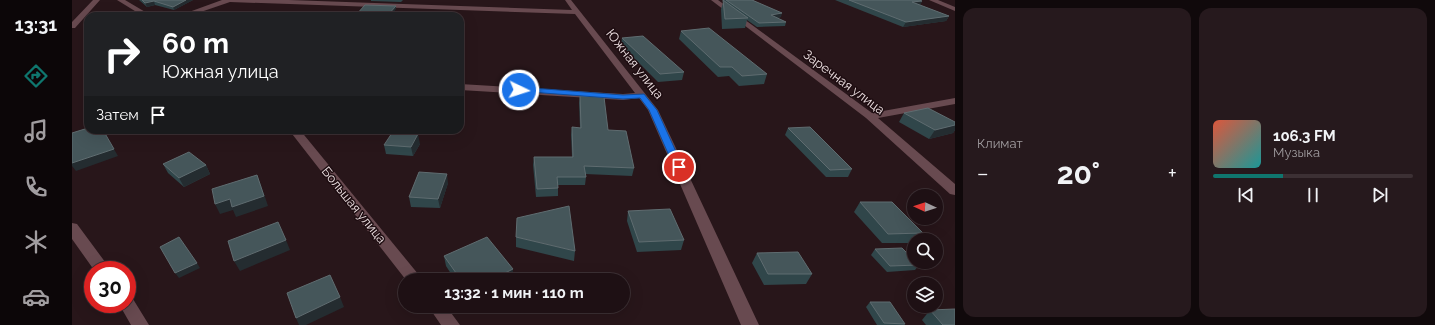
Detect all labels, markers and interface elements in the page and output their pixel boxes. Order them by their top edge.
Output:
text: 13:31 [15,14,57,35]
street label: Южная улица [603,26,667,102]
text: 60 m [162,27,229,60]
icon: right [96,28,148,80]
street label: Заречная улица [800,47,888,117]
text: Южная улица [162,61,279,82]
icon: directions [22,62,50,90]
position arrow [498,69,540,111]
icon: arrive [147,104,169,126]
text: Затем [96,106,139,124]
icon: music [22,117,50,145]
text: 106.3 FM [1273,127,1336,145]
text: Климат [977,136,1023,151]
text: Музыка [1273,145,1320,160]
pin [662,150,696,184]
icon: arrive [668,156,690,178]
text: 20° [1057,156,1100,191]
text: − [977,160,989,186]
text: + [1168,160,1177,186]
street label: Большая улица [319,164,389,246]
icon: phone [22,173,50,201]
icon: previous [1235,184,1257,206]
icon: pause [1302,184,1324,206]
icon: next [1369,184,1391,206]
north arrow [907,189,943,225]
map controls [907,189,943,313]
icon: climate [22,228,50,256]
button: search [907,233,943,269]
speed limit sign: 30 [84,261,136,313]
button: layers [907,277,943,313]
icon: car [22,283,50,311]
text: 13:32 · 1 мин · 110 m [444,284,584,302]

